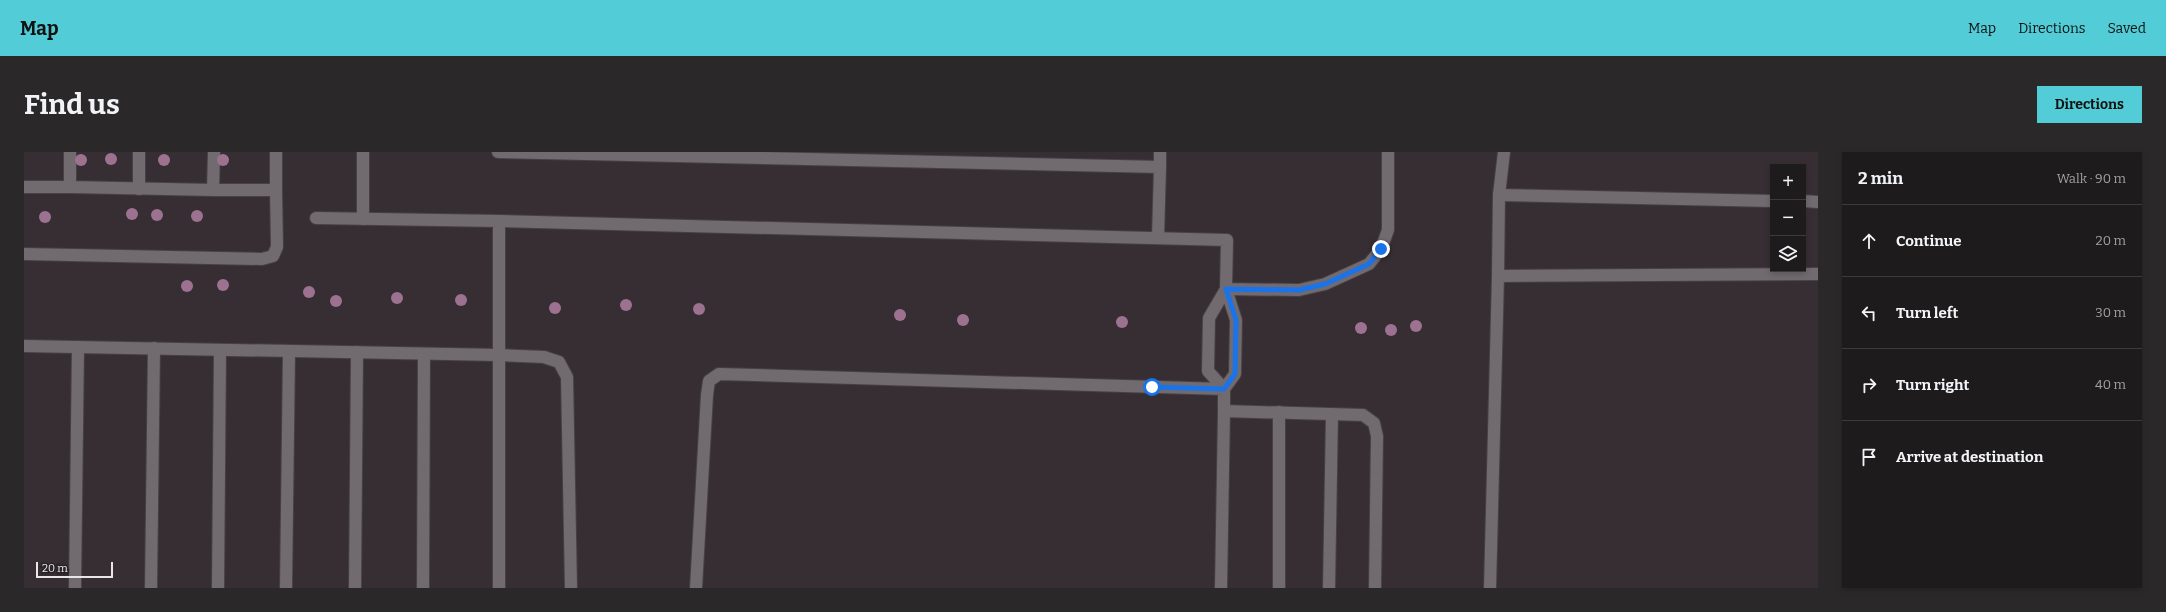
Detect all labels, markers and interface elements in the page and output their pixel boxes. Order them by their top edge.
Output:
text: Map [20,17,59,40]
text: Map [1968,20,1996,37]
text: Directions [2018,20,2086,37]
text: Saved [2108,20,2146,37]
button: Directions [2037,86,2142,123]
text: Find us [24,88,120,121]
map controls [1770,164,1806,272]
button: + [1770,164,1806,200]
text: 2 min [1858,168,1903,189]
text: Walk · 90 m [2057,171,2126,186]
button: − [1770,200,1806,236]
icon: ahead [1858,230,1880,252]
text: Continue [1896,232,1962,250]
text: 20 m [2096,233,2126,248]
button: layers [1770,236,1806,272]
route end [1372,240,1390,258]
icon: left [1858,302,1880,324]
text: Turn left [1896,304,1958,322]
text: 30 m [2095,305,2126,320]
icon: right [1858,374,1880,396]
text: Turn right [1896,376,1969,394]
text: 40 m [2095,377,2126,392]
route start [1143,378,1161,396]
icon: arrive [1858,446,1880,468]
text: Arrive at destination [1896,448,2043,466]
scale bar [36,560,113,579]
text: 20 m [42,562,68,575]

